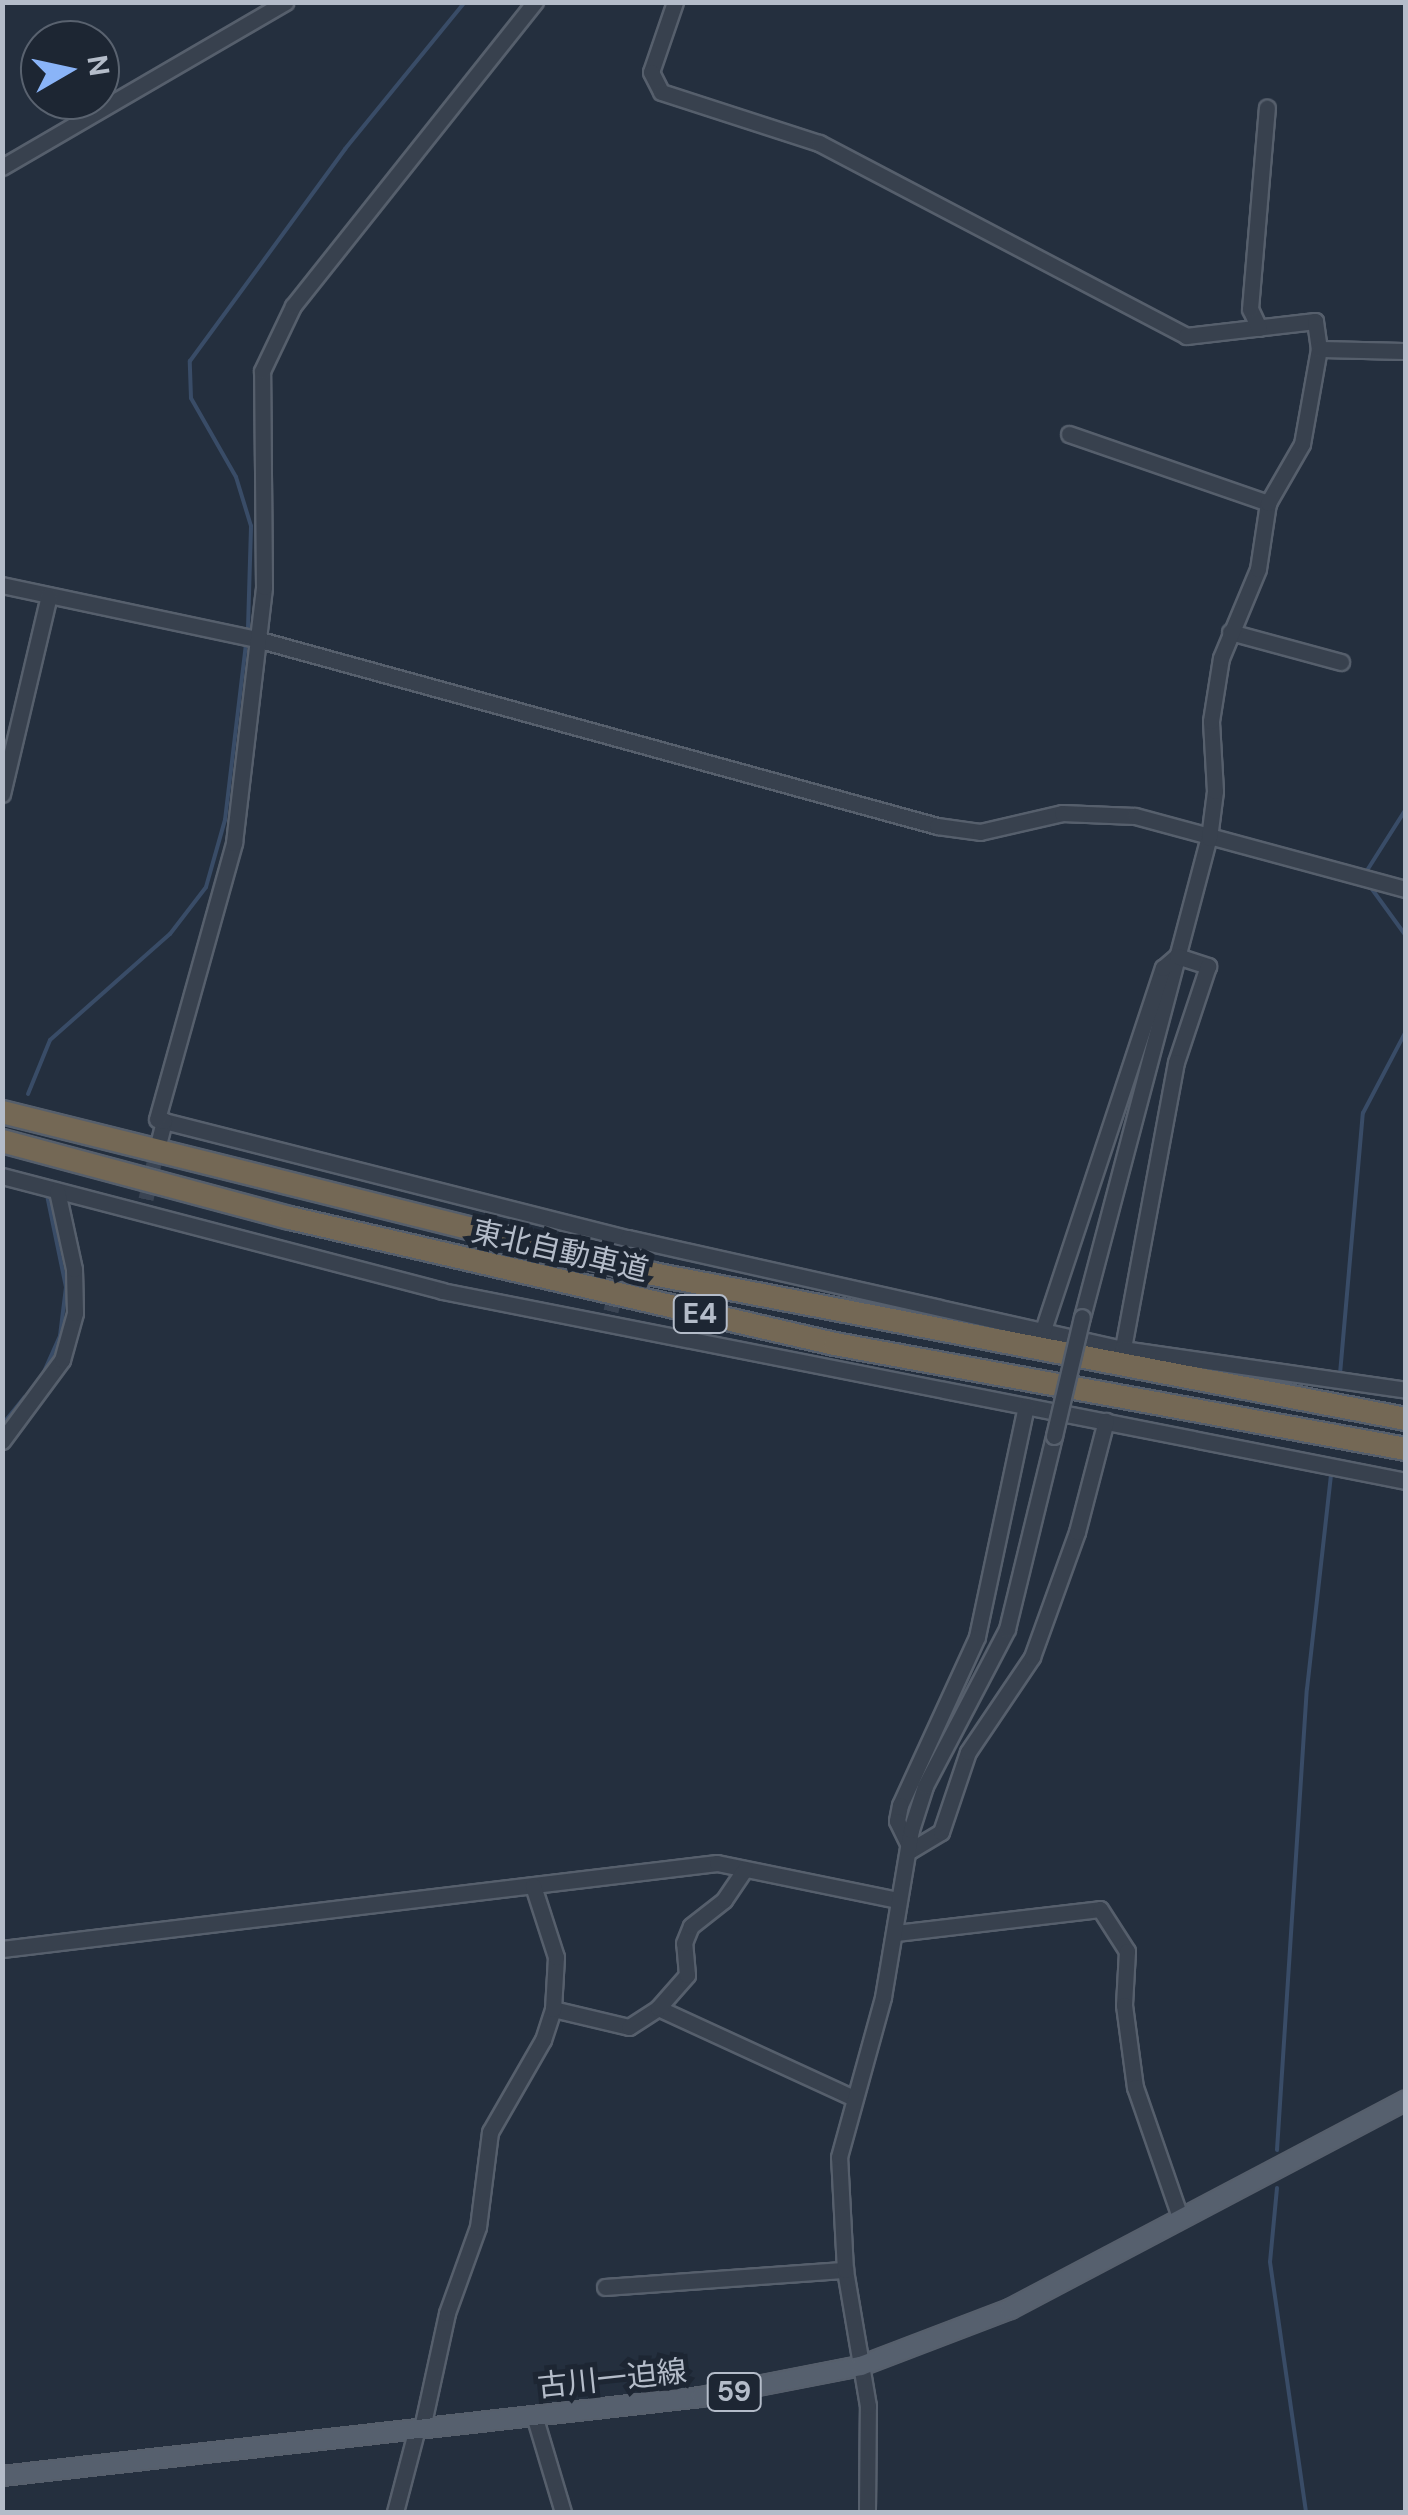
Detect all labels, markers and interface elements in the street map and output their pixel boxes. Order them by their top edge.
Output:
north arrow [20,20,120,120]
text: N [78,53,118,79]
street label: 東北自動車道 [468,1213,652,1289]
road number: E4 [672,1291,728,1337]
street label: 古川一迫線 [536,2353,688,2405]
road number: 59 [706,2369,762,2415]

